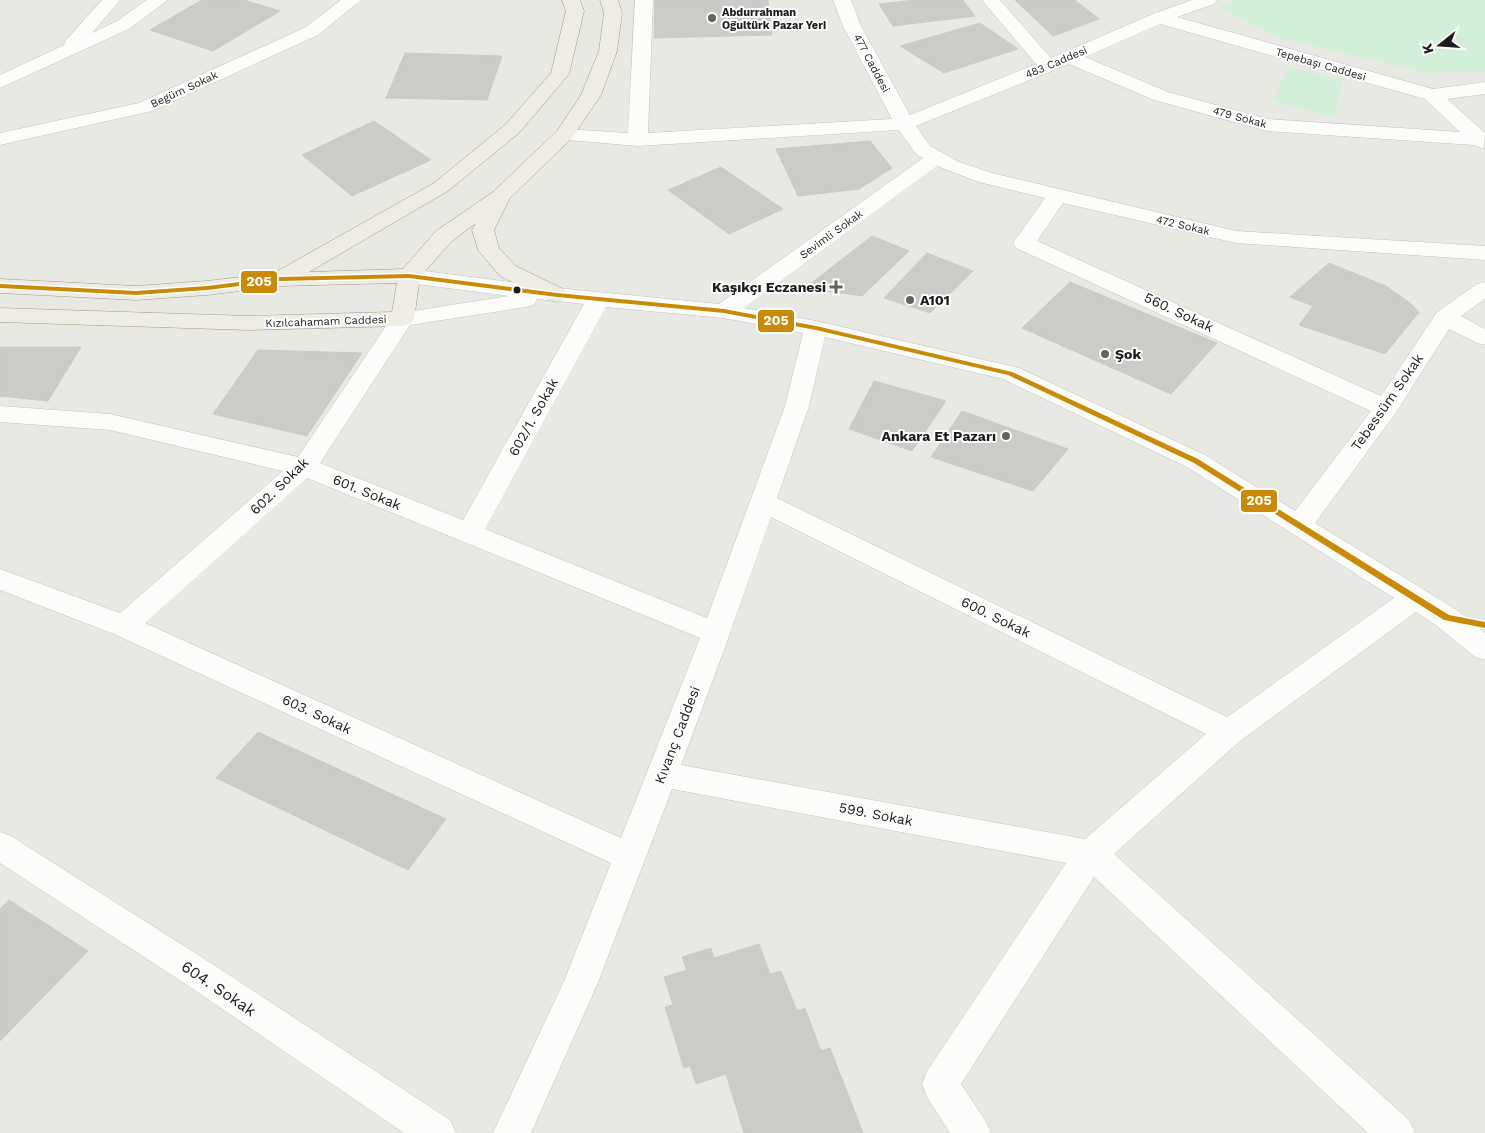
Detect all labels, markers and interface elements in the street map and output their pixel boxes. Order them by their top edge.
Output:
place label: Abdurrahman Oğultürk Pazar Yeri [722,6,826,32]
marker: Abdurrahman Oğultürk Pazar Yeri [706,12,718,24]
north arrow [1415,20,1465,70]
street label: 477 Caddesi [851,32,892,95]
text: K [1418,42,1437,56]
street label: 483 Caddesi [1023,44,1089,81]
street label: Tepebaşı Caddesi [1274,45,1368,84]
street label: Begüm Sokak [149,68,220,111]
street label: 479 Sokak [1212,104,1268,131]
street label: Sevimli Sokak [797,207,865,262]
street label: 472 Sokak [1155,213,1211,238]
line badge: 205 [240,270,278,294]
text: 205 [246,273,272,289]
place label: Kaşıkçı Eczanesi [712,279,826,295]
marker: Kaşıkçı Eczanesi [830,281,842,293]
unlabelled marker [512,285,522,295]
street label: 560. Sokak [1142,289,1216,335]
place label: A101 [920,292,950,308]
marker: A101 [904,294,916,306]
line badge: 205 [757,309,795,333]
text: 205 [763,312,789,328]
street label: Kızılcahamam Caddesi [265,313,387,330]
place label: Şok [1115,346,1141,362]
marker: Şok [1099,348,1111,360]
street label: Tebessüm Sokak [1348,351,1426,453]
street label: 602/1. Sokak [505,375,561,459]
place label: Ankara Et Pazarı [881,428,996,444]
marker: Ankara Et Pazarı [1000,430,1012,442]
street label: 602. Sokak [246,454,312,518]
street label: 601. Sokak [331,471,404,513]
line badge: 205 [1240,489,1278,513]
text: 205 [1246,492,1272,508]
street label: 600. Sokak [959,593,1033,641]
street label: Kıvanç Caddesi [651,684,703,786]
street label: 603. Sokak [280,691,354,737]
street label: 599. Sokak [838,799,914,829]
street label: 604. Sokak [178,957,260,1020]

